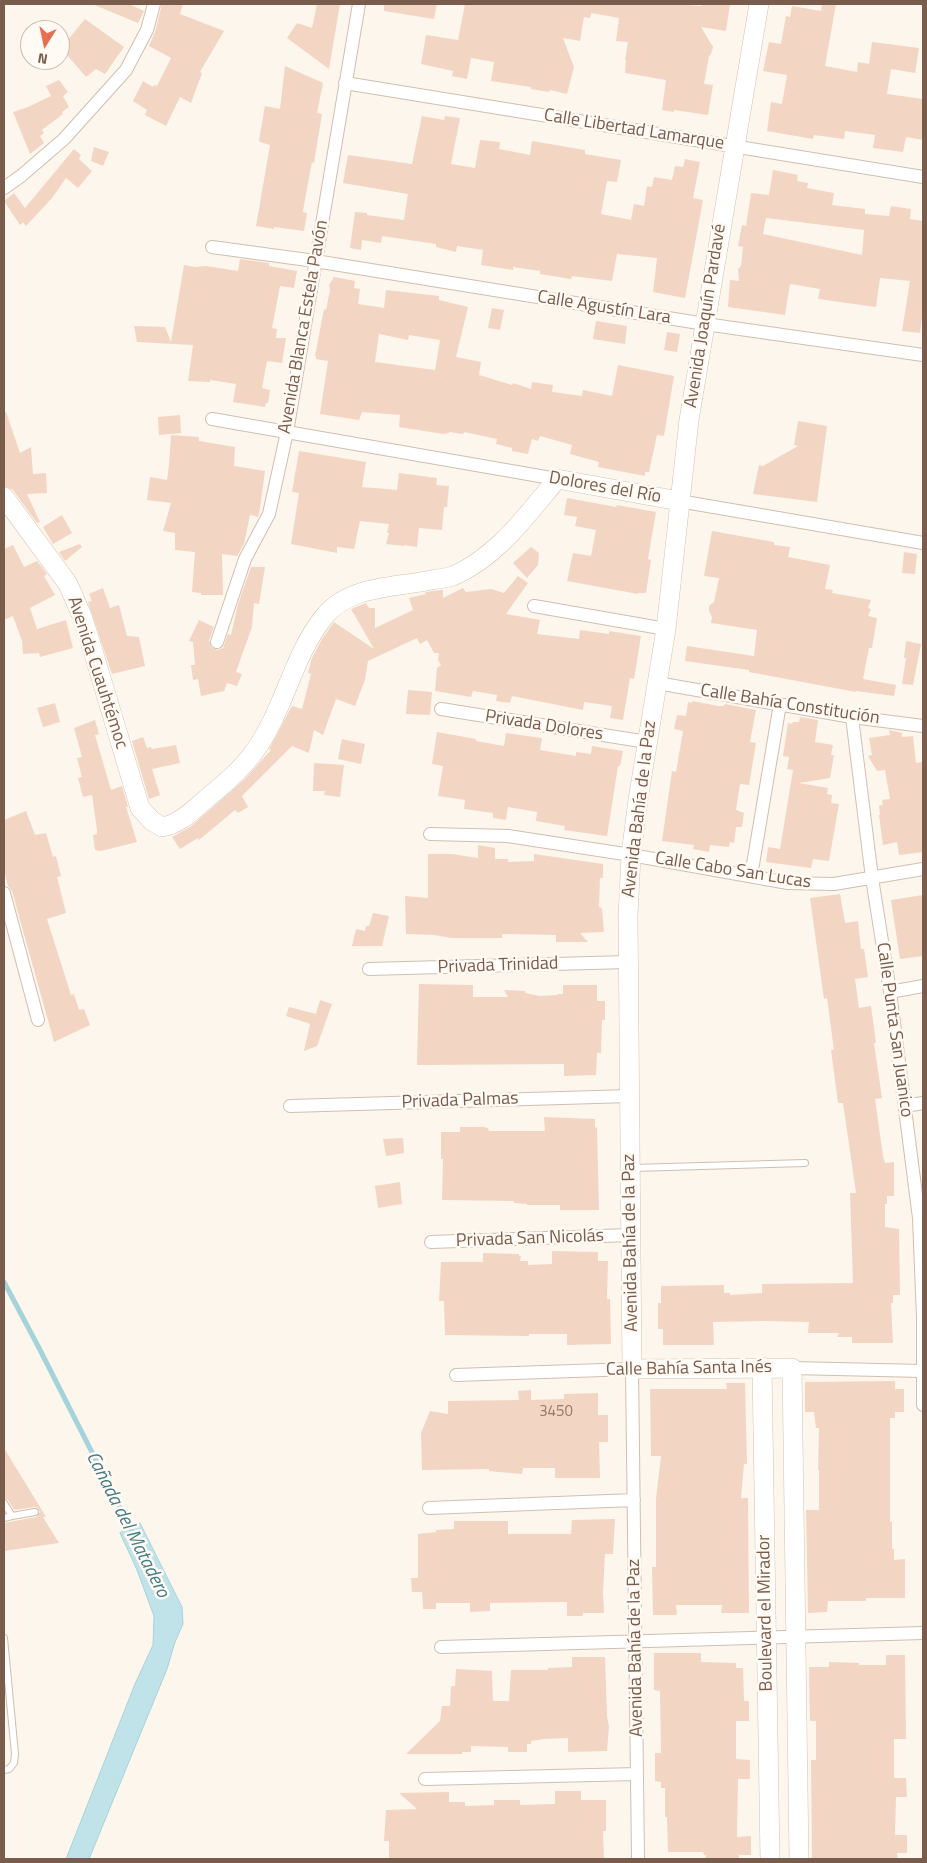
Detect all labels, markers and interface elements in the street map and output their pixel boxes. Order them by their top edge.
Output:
north arrow [20,20,70,70]
text: N [36,48,49,70]
street label: Calle Libertad Lamarque [542,105,726,155]
street label: Avenida Blanca Estela Pavón [275,218,333,436]
street label: Avenida Joaquín Pardavé [681,222,731,410]
street label: Calle Agustín Lara [536,287,672,329]
street label: Dolores del Río [547,468,663,508]
street label: Avenida Cuauhtémoc [62,594,132,752]
street label: Calle Bahía Constitución [699,680,881,730]
street label: Privada Dolores [483,706,605,746]
street label: Avenida Bahía de la Paz [618,719,662,899]
street label: Calle Cabo San Lucas [653,848,813,894]
street label: Calle Punta San Juanico [871,941,917,1119]
street label: Privada Trinidad [437,953,559,979]
street label: Privada Palmas [401,1088,519,1114]
street label: Avenida Bahía de la Paz [619,1154,643,1332]
street label: Privada San Nicolás [456,1226,604,1252]
street label: Calle Bahía Santa Inés [606,1357,772,1381]
house number: 3450 [539,1403,573,1421]
water label: Cañada del Matadero [80,1448,174,1602]
street label: Boulevard el Mirador [754,1534,778,1692]
street label: Avenida Bahía de la Paz [624,1559,648,1737]

